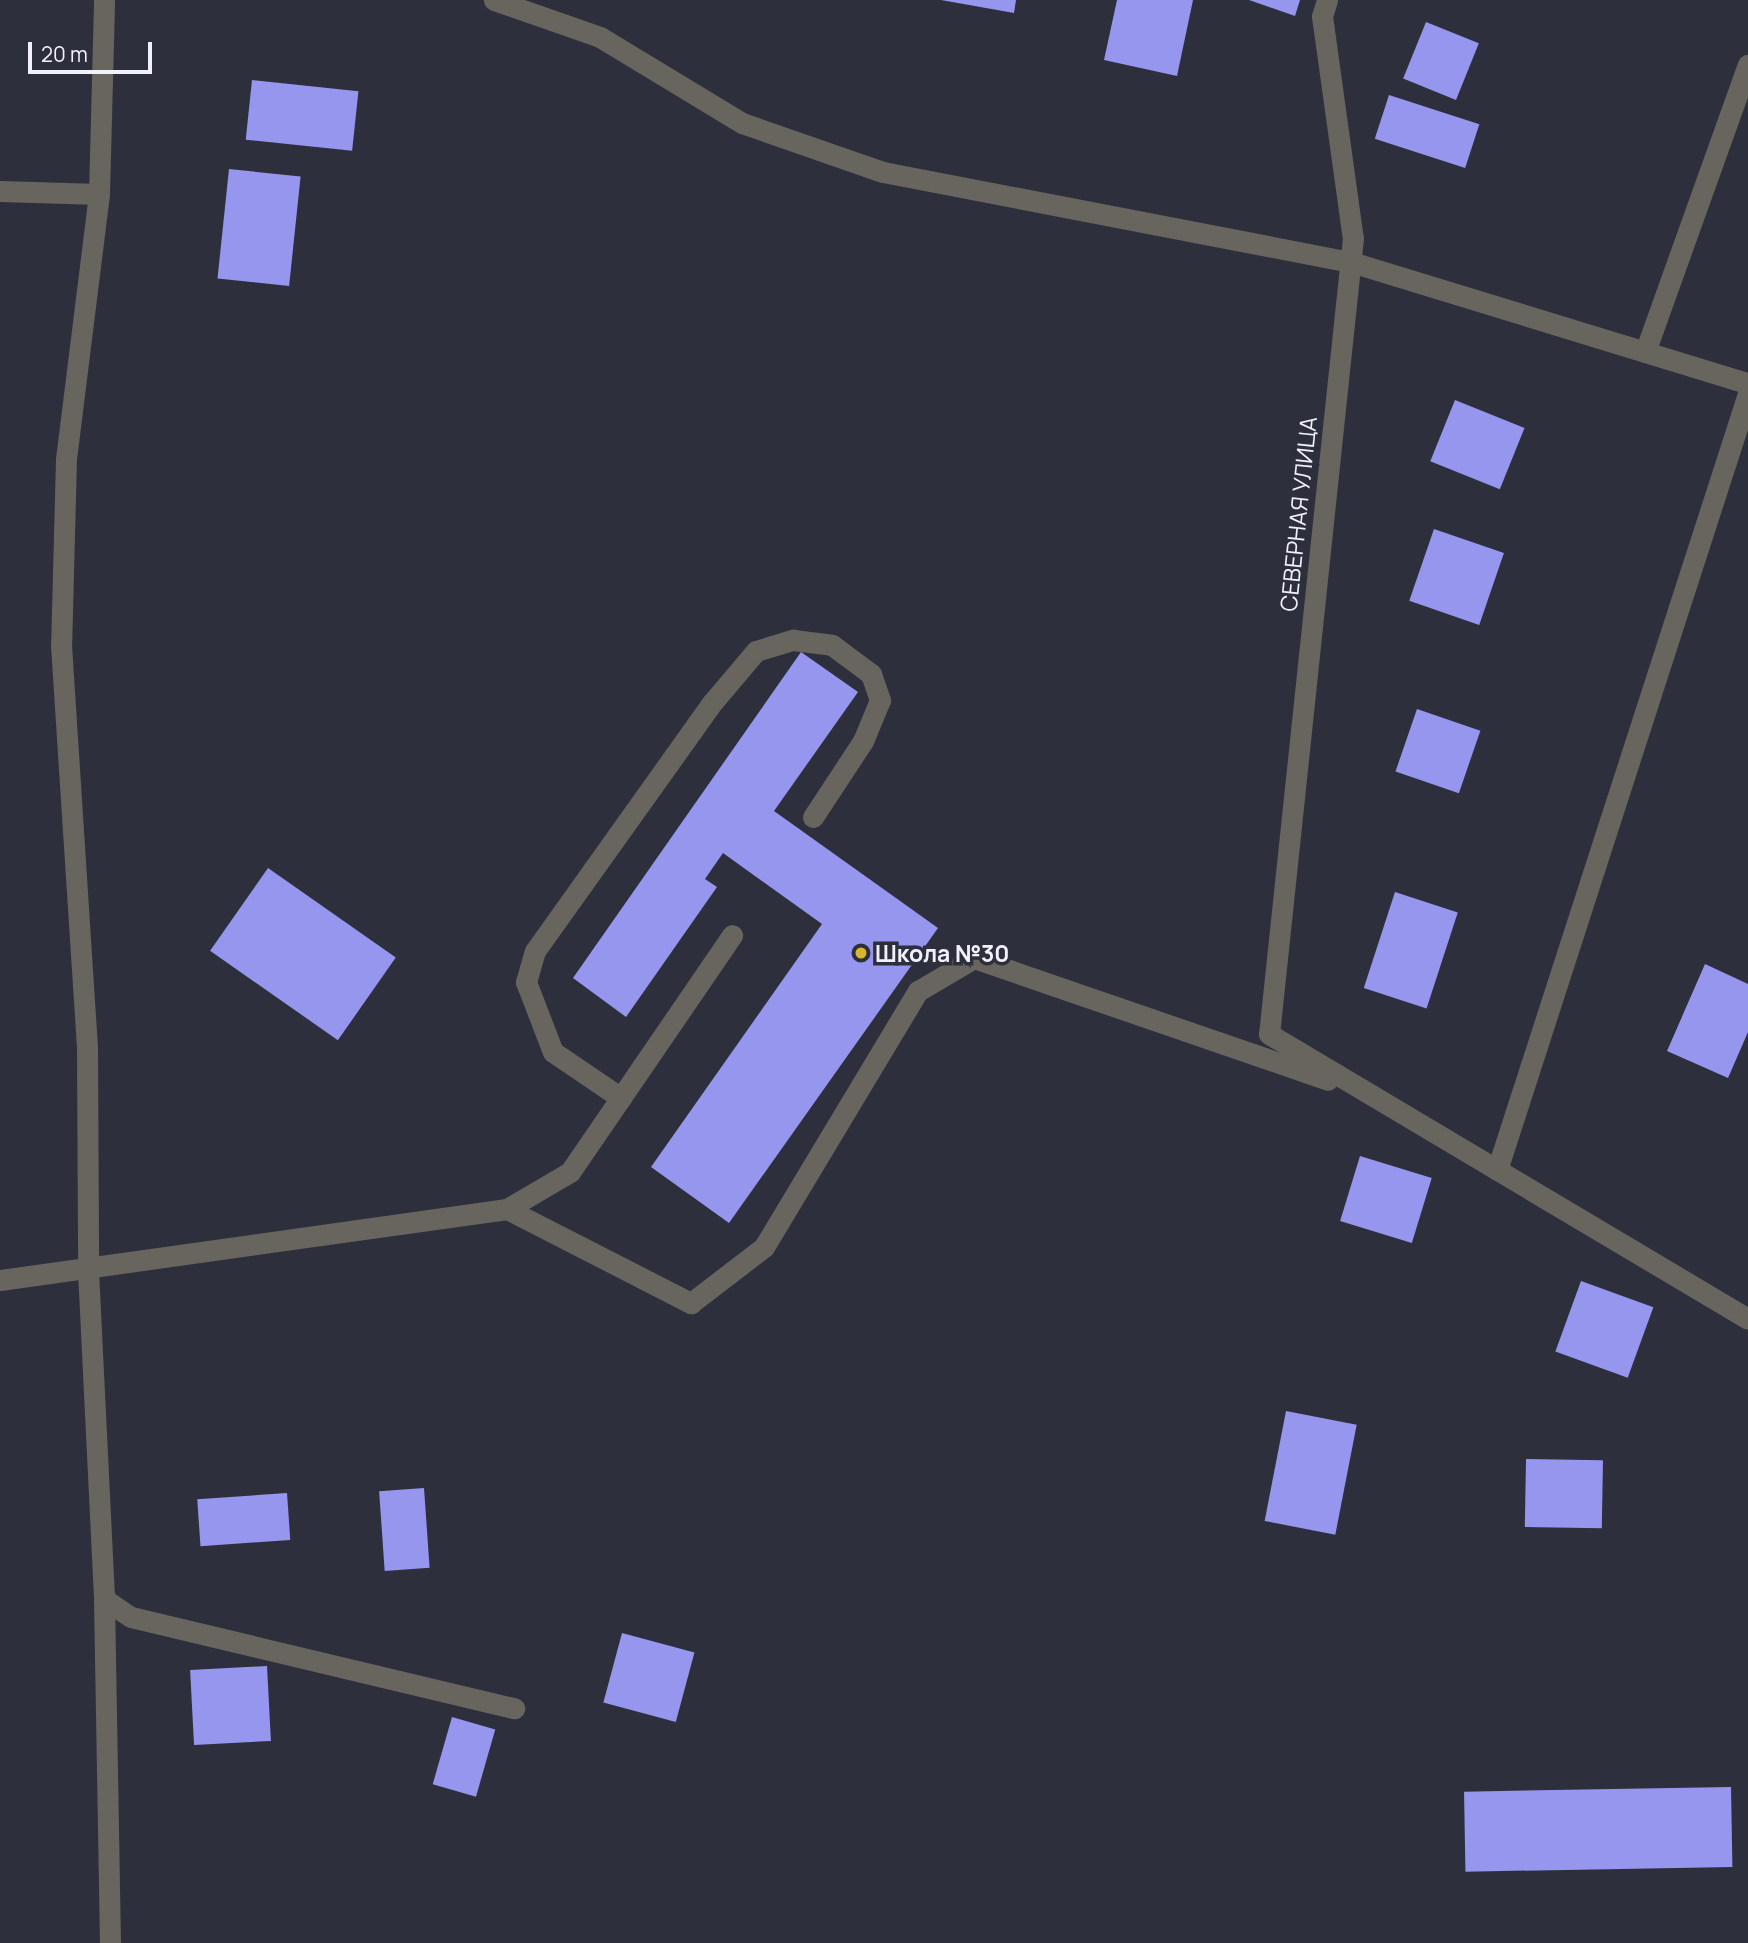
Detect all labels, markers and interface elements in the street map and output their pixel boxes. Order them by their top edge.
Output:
scale bar [32,28,156,72]
text: 20 m [41,40,88,68]
street label: СЕВЕРНАЯ УЛИЦА [1274,415,1322,613]
place label: Школа №30 [875,939,1009,967]
marker: Школа №30 [853,945,869,961]

